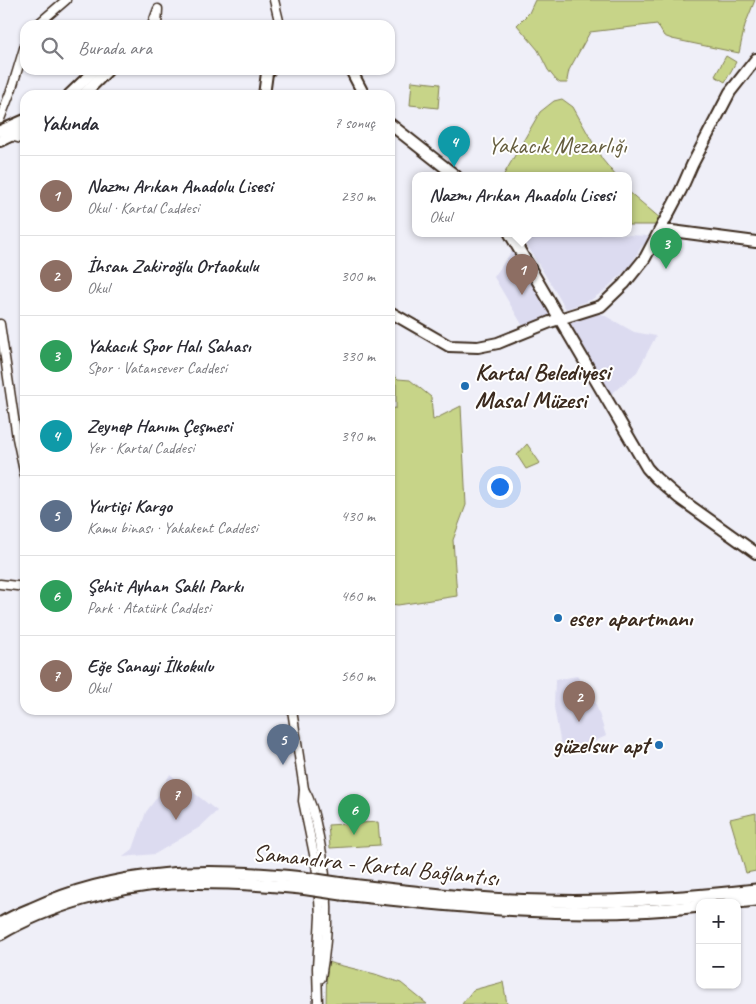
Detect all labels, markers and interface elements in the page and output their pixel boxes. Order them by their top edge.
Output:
search box [20,20,395,75]
icon: search [38,34,66,62]
text: Burada ara [78,36,152,60]
text: Yakında [40,110,98,136]
text: 7 sonuç [334,113,375,133]
pin: 4 [438,126,470,167]
park label: Yakacık Mezarlığı [487,130,628,160]
popup [412,172,632,237]
text: Nazmı Arıkan Anadolu Lisesi [87,174,273,198]
text: Nazmı Arıkan Anadolu Lisesi [429,183,615,207]
text: 1 [52,186,60,206]
text: 230 m [341,186,375,206]
text: Okul · Kartal Caddesi [87,198,199,218]
text: Okul [429,207,452,227]
pin: 3 [650,228,682,269]
text: İhsan Zakiroğlu Ortaokulu [87,254,258,278]
pin: 1 [506,254,538,295]
text: 2 [52,266,60,286]
text: 300 m [341,266,375,286]
text: Okul [87,278,110,298]
text: Yakacık Spor Halı Sahası [87,334,251,358]
text: 3 [52,346,60,366]
text: 330 m [341,346,375,366]
place label: Kartal Belediyesi Masal Müzesi [475,357,613,415]
text: Spor · Vatansever Caddesi [87,358,227,378]
marker: Kartal Belediyesi Masal Müzesi [459,380,471,392]
text: Zeynep Hanım Çeşmesi [87,414,232,438]
text: 4 [52,426,60,446]
text: 390 m [341,426,375,446]
text: Yer · Kartal Caddesi [87,438,195,458]
your location [487,474,513,500]
text: Yurtiçi Kargo [87,494,172,518]
text: 5 [53,506,59,526]
text: 430 m [341,506,375,526]
text: Kamu binası · Yakakent Caddesi [87,518,258,538]
text: Şehit Ayhan Saklı Parkı [87,574,243,598]
text: 6 [52,586,60,606]
text: 460 m [341,586,375,606]
text: Park · Atatürk Caddesi [87,598,211,618]
place label: eser apartmanı [568,603,694,633]
marker: eser apartmanı [552,612,564,624]
text: Eğe Sanayi İlkokulu [87,654,213,678]
text: 7 [52,666,60,686]
text: 560 m [341,666,375,686]
text: Okul [87,678,110,698]
pin: 2 [563,681,595,722]
pin: 5 [267,724,299,765]
place label: güzelsur apt [553,730,653,760]
marker: güzelsur apt [653,739,665,751]
pin: 7 [160,779,192,820]
pin: 6 [338,794,370,835]
street label: Samandıra - Kartal Bağlantısı [252,837,502,893]
map controls [696,899,741,989]
button: + [696,899,741,944]
button: − [696,944,741,989]

